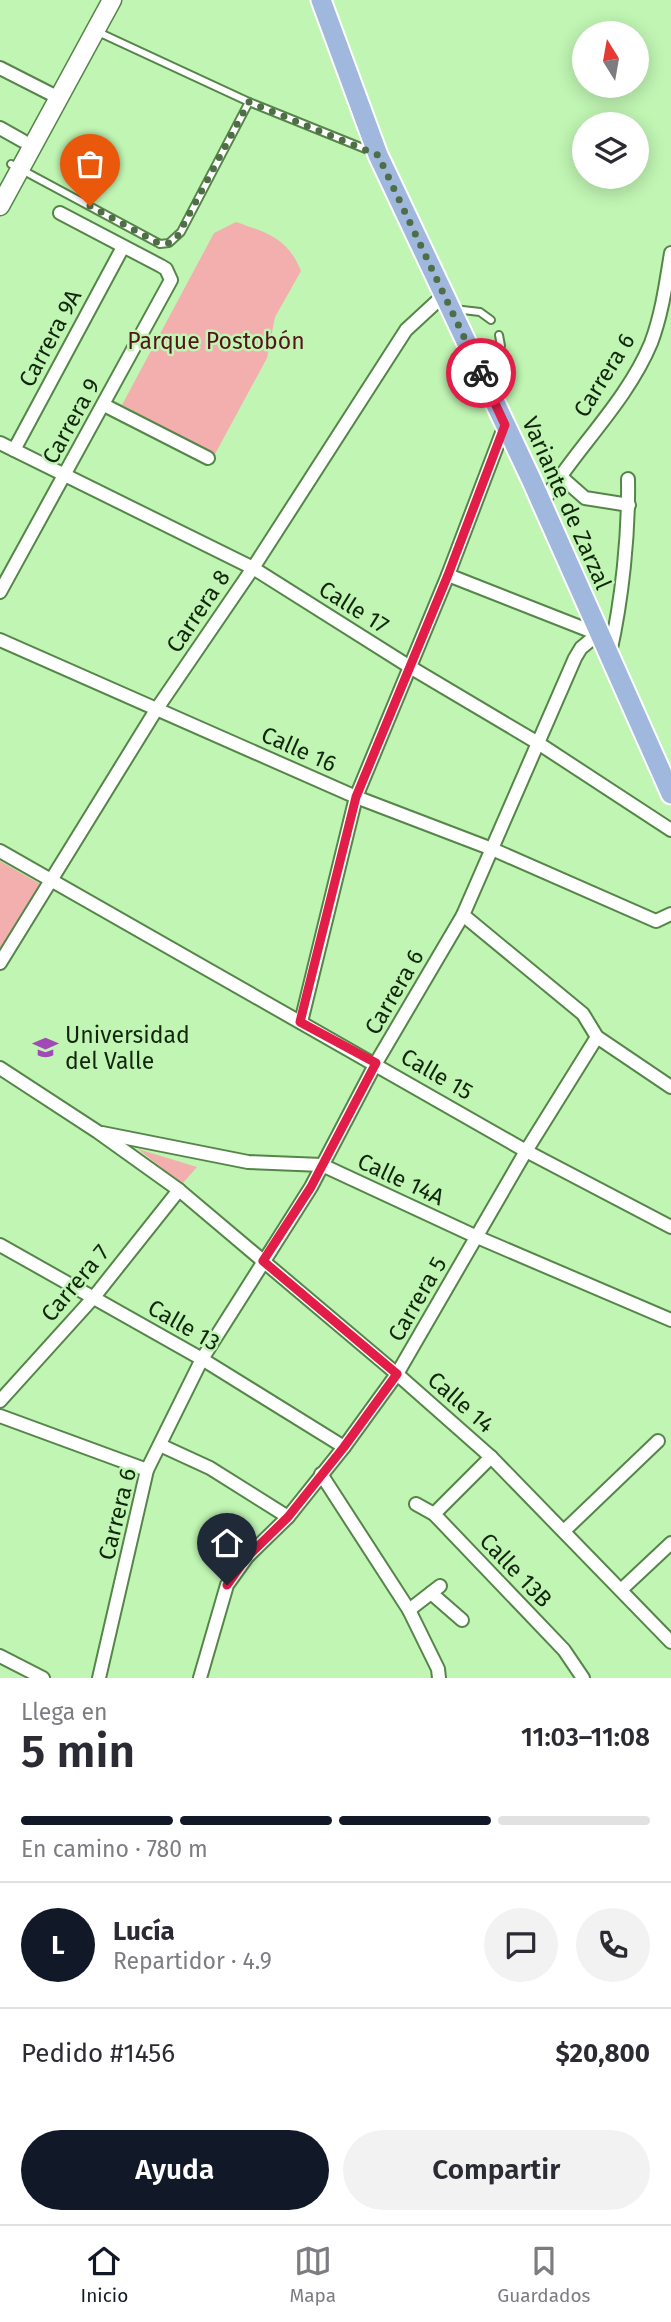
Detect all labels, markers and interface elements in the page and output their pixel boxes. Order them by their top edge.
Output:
north arrow [572,21,649,98]
map controls [572,21,649,189]
button: layers [572,112,649,189]
pin [60,134,120,206]
icon: bag [71,145,109,183]
street label: Carrera 9A [13,284,88,392]
park label: Parque Postobón [127,327,305,355]
street label: Carrera 6 [567,328,641,422]
courier [446,338,516,408]
icon: bike [462,354,500,392]
street label: Carrera 9 [36,373,106,469]
street label: Variante de Zarzal [516,412,618,594]
street label: Carrera 8 [160,564,236,658]
street label: Calle 17 [314,575,394,639]
street label: Calle 16 [257,720,341,778]
street label: Carrera 6 [358,944,430,1040]
place label: Universidad del Valle [65,1021,190,1075]
school or university icon: Universidad del Valle [31,1034,59,1062]
street label: Calle 15 [396,1042,478,1106]
street label: Calle 14A [353,1147,449,1212]
street label: Carrera 7 [35,1239,115,1327]
street label: Carrera 5 [382,1252,452,1346]
street label: Calle 13 [143,1293,225,1357]
street label: Calle 14 [422,1365,500,1439]
street label: Carrera 6 [92,1465,142,1563]
pin [197,1513,257,1585]
icon: home [208,1524,246,1562]
street label: Calle 13B [474,1527,558,1613]
text: Llega en [21,1698,107,1726]
text: 11:03–11:08 [521,1722,650,1753]
text: 5 min [21,1724,135,1779]
text: En camino · 780 m [21,1835,208,1863]
button: chat [484,1908,558,1982]
button: phone [576,1908,650,1982]
text: Lucía [113,1916,175,1947]
text: L [51,1930,65,1961]
text: Repartidor · 4.9 [113,1947,272,1975]
text: Pedido #1456 [21,2038,175,2069]
text: $20,800 [556,2038,650,2069]
button: Ayuda [21,2130,329,2210]
button: Compartir [343,2130,650,2210]
tab: Inicio [81,2242,128,2307]
tab: Mapa [289,2242,336,2307]
tab: Guardados [497,2242,590,2307]

